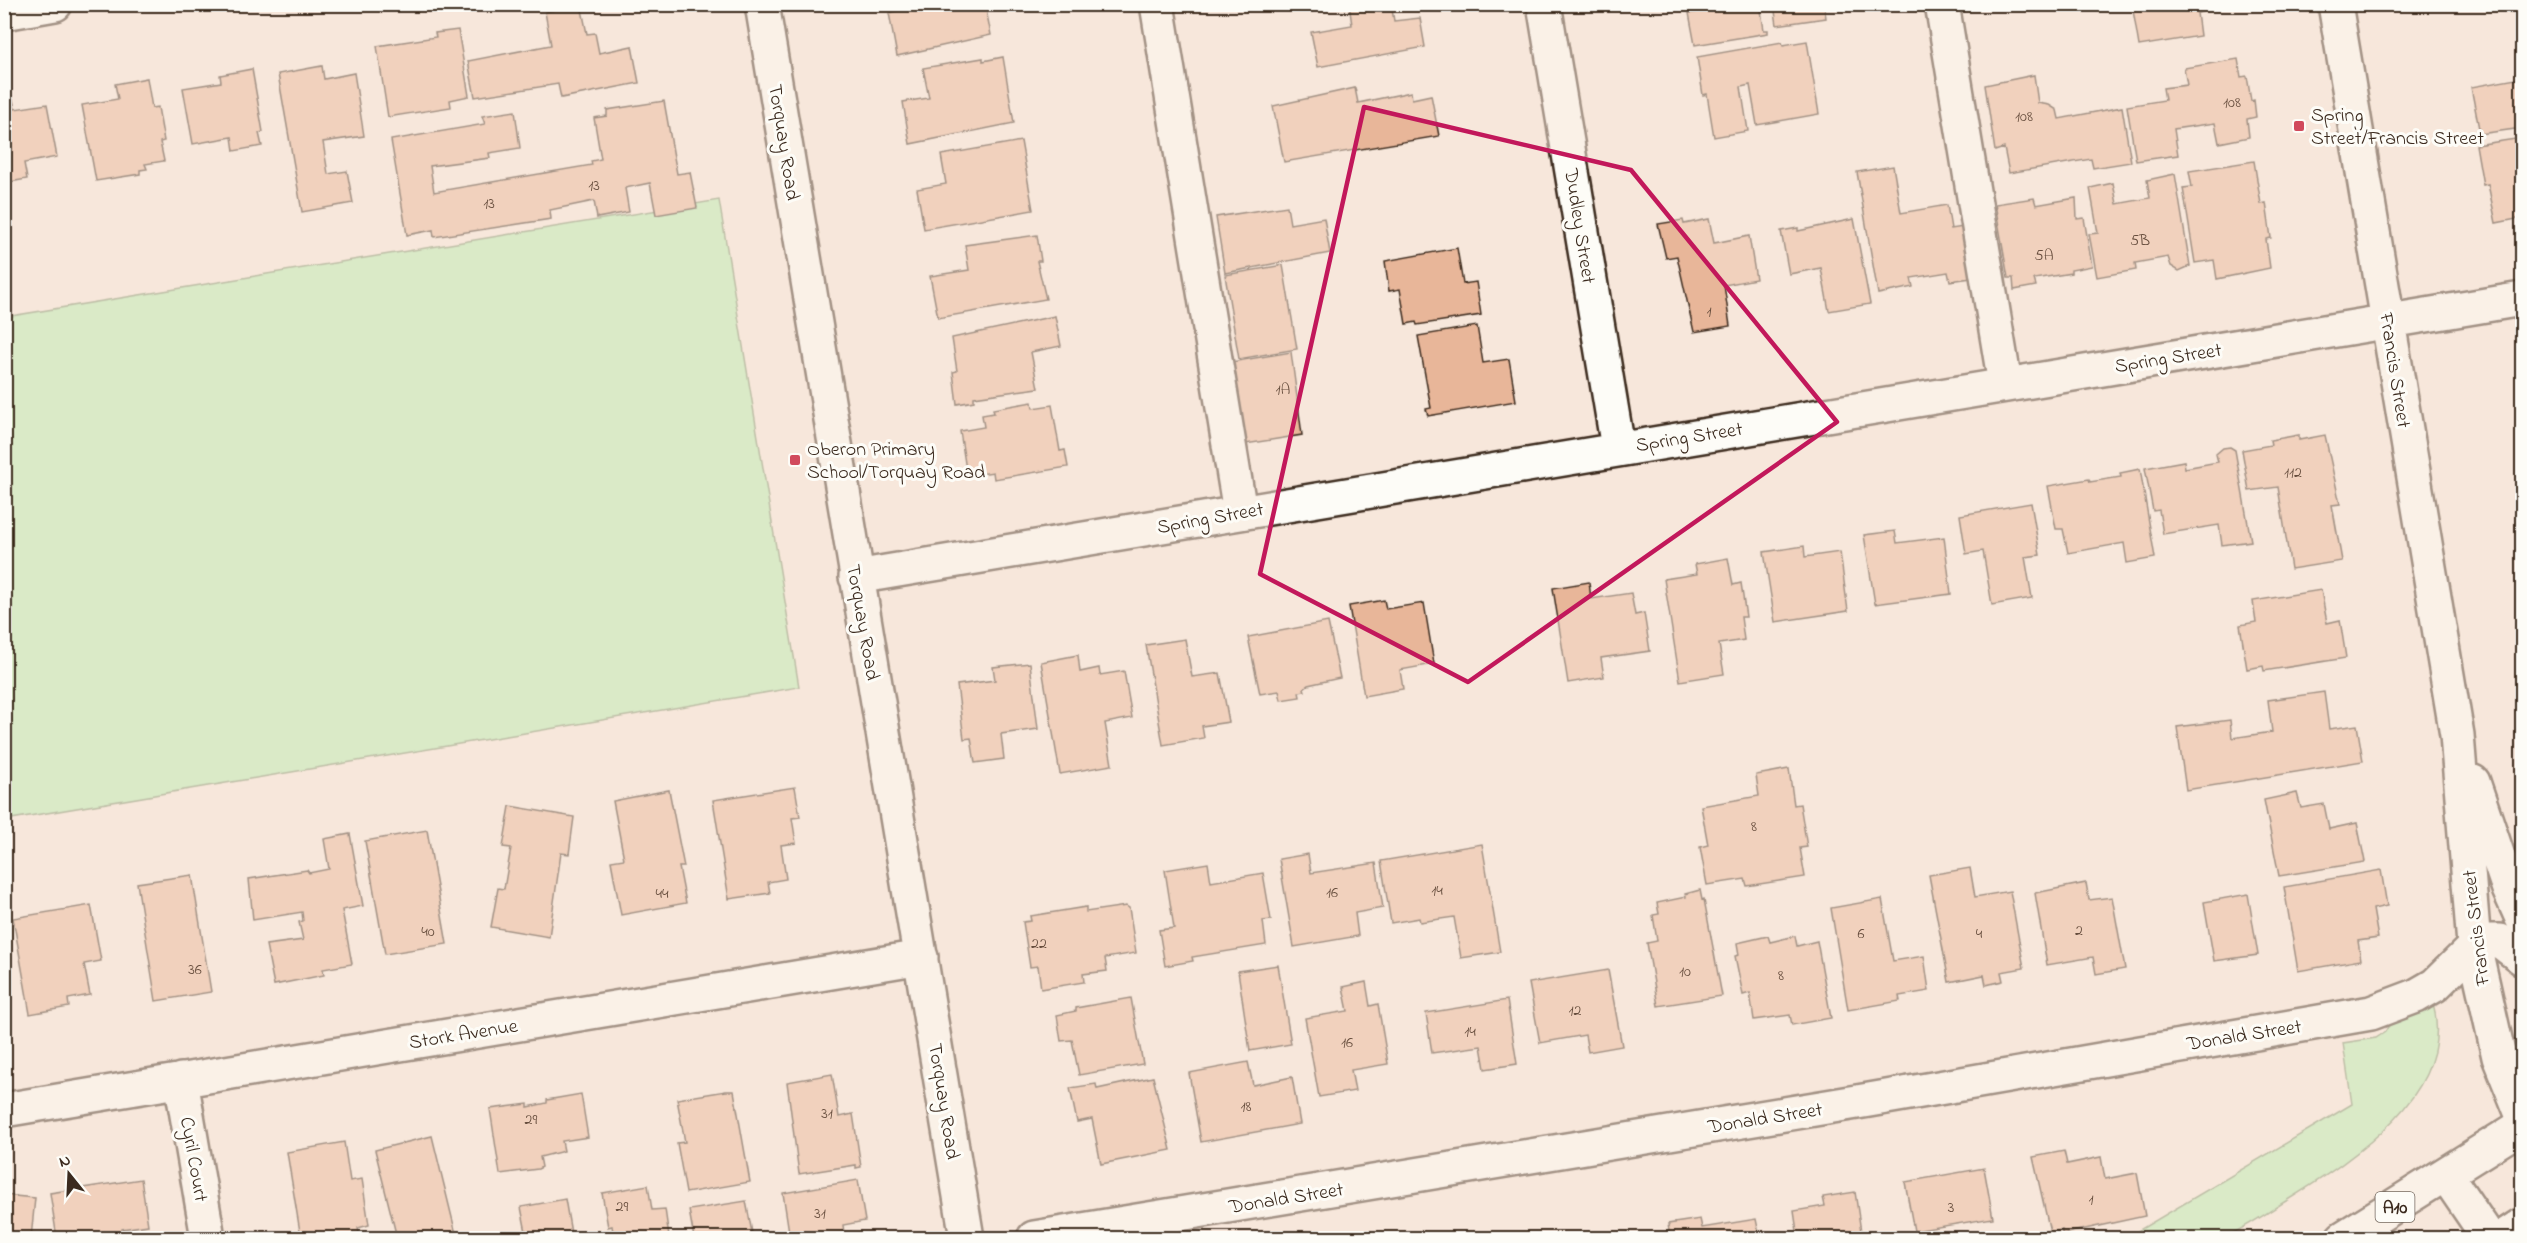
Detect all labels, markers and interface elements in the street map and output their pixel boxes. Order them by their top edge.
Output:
street label: Torquay Road [759,82,806,203]
house number: 108 [2223,91,2241,115]
place label: Spring Street/Francis Street [2311,102,2484,154]
house number: 108 [2015,105,2033,129]
marker: Spring Street/Francis Street [2292,119,2306,133]
street label: Dudley Street [1555,166,1602,286]
house number: 13 [588,174,600,198]
house number: 13 [483,192,495,216]
house number: 5B [2130,229,2150,253]
house number: 5A [2034,244,2054,268]
house number: 1 [1706,300,1712,324]
street label: Francis Street [2370,310,2417,430]
street label: Spring Street [2113,337,2224,383]
house number: 1A [1276,378,1291,402]
street label: Spring Street [1634,416,1745,462]
place label: Oberon Primary School/Torquay Road [807,436,985,488]
marker: Oberon Primary School/Torquay Road [788,453,802,467]
house number: 112 [2284,461,2302,485]
street label: Spring Street [1155,496,1266,544]
street label: Torquay Road [837,562,886,683]
house number: 8 [1751,815,1757,839]
street label: Francis Street [2456,868,2499,988]
house number: 14 [1431,879,1443,903]
house number: 16 [1326,881,1338,905]
house number: 44 [655,882,669,906]
house number: 2 [2075,919,2083,943]
house number: 40 [421,920,435,944]
house number: 6 [1857,922,1865,946]
house number: 4 [1976,922,1983,946]
house number: 22 [1031,932,1047,956]
house number: 36 [188,958,202,982]
house number: 10 [1679,960,1691,984]
house number: 8 [1778,964,1784,988]
house number: 12 [1568,999,1582,1023]
street label: Stork Avenue [407,1013,520,1058]
street label: Donald Street [2184,1013,2304,1060]
house number: 14 [1464,1020,1476,1044]
house number: 16 [1341,1031,1353,1055]
street label: Torquay Road [919,1041,966,1162]
house number: 18 [1240,1095,1252,1119]
street label: Donald Street [1705,1096,1825,1143]
house number: 31 [821,1102,833,1126]
house number: 29 [525,1108,538,1132]
street label: Cyril Court [171,1115,214,1205]
north arrow [39,1144,99,1204]
text: N [56,1148,74,1175]
street label: Donald Street [1226,1176,1346,1223]
house number: 1 [2088,1188,2094,1212]
road number: A10 [2376,1192,2414,1222]
house number: 29 [616,1195,629,1219]
house number: 3 [1948,1196,1954,1220]
house number: 31 [814,1202,826,1226]

